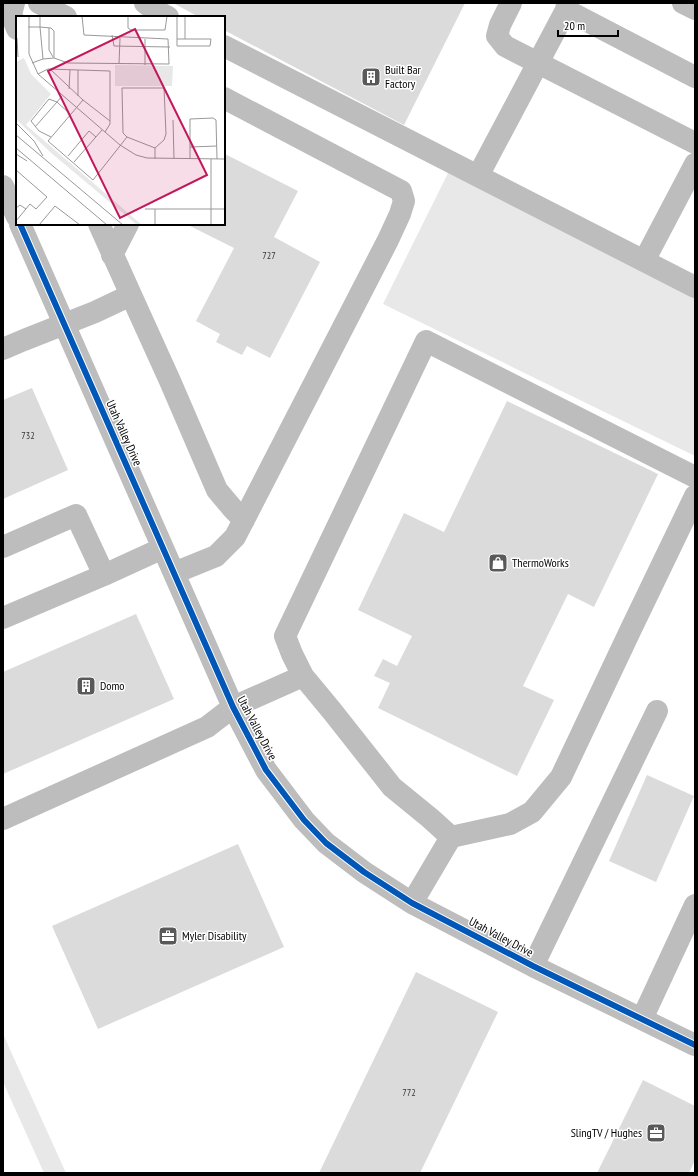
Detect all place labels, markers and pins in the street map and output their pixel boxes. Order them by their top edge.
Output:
place label: Built Bar Factory [385,62,422,91]
building icon: Built Bar Factory [360,66,382,88]
shop icon: ThermoWorks [487,552,509,574]
place label: ThermoWorks [512,555,569,570]
building icon: Domo [75,675,97,697]
place label: Domo [100,678,124,693]
office icon: Myler Disability [157,925,179,947]
place label: Myler Disability [182,928,247,943]
office icon: SlingTV / Hughes [645,1122,667,1144]
place label: SlingTV / Hughes [571,1125,642,1140]

